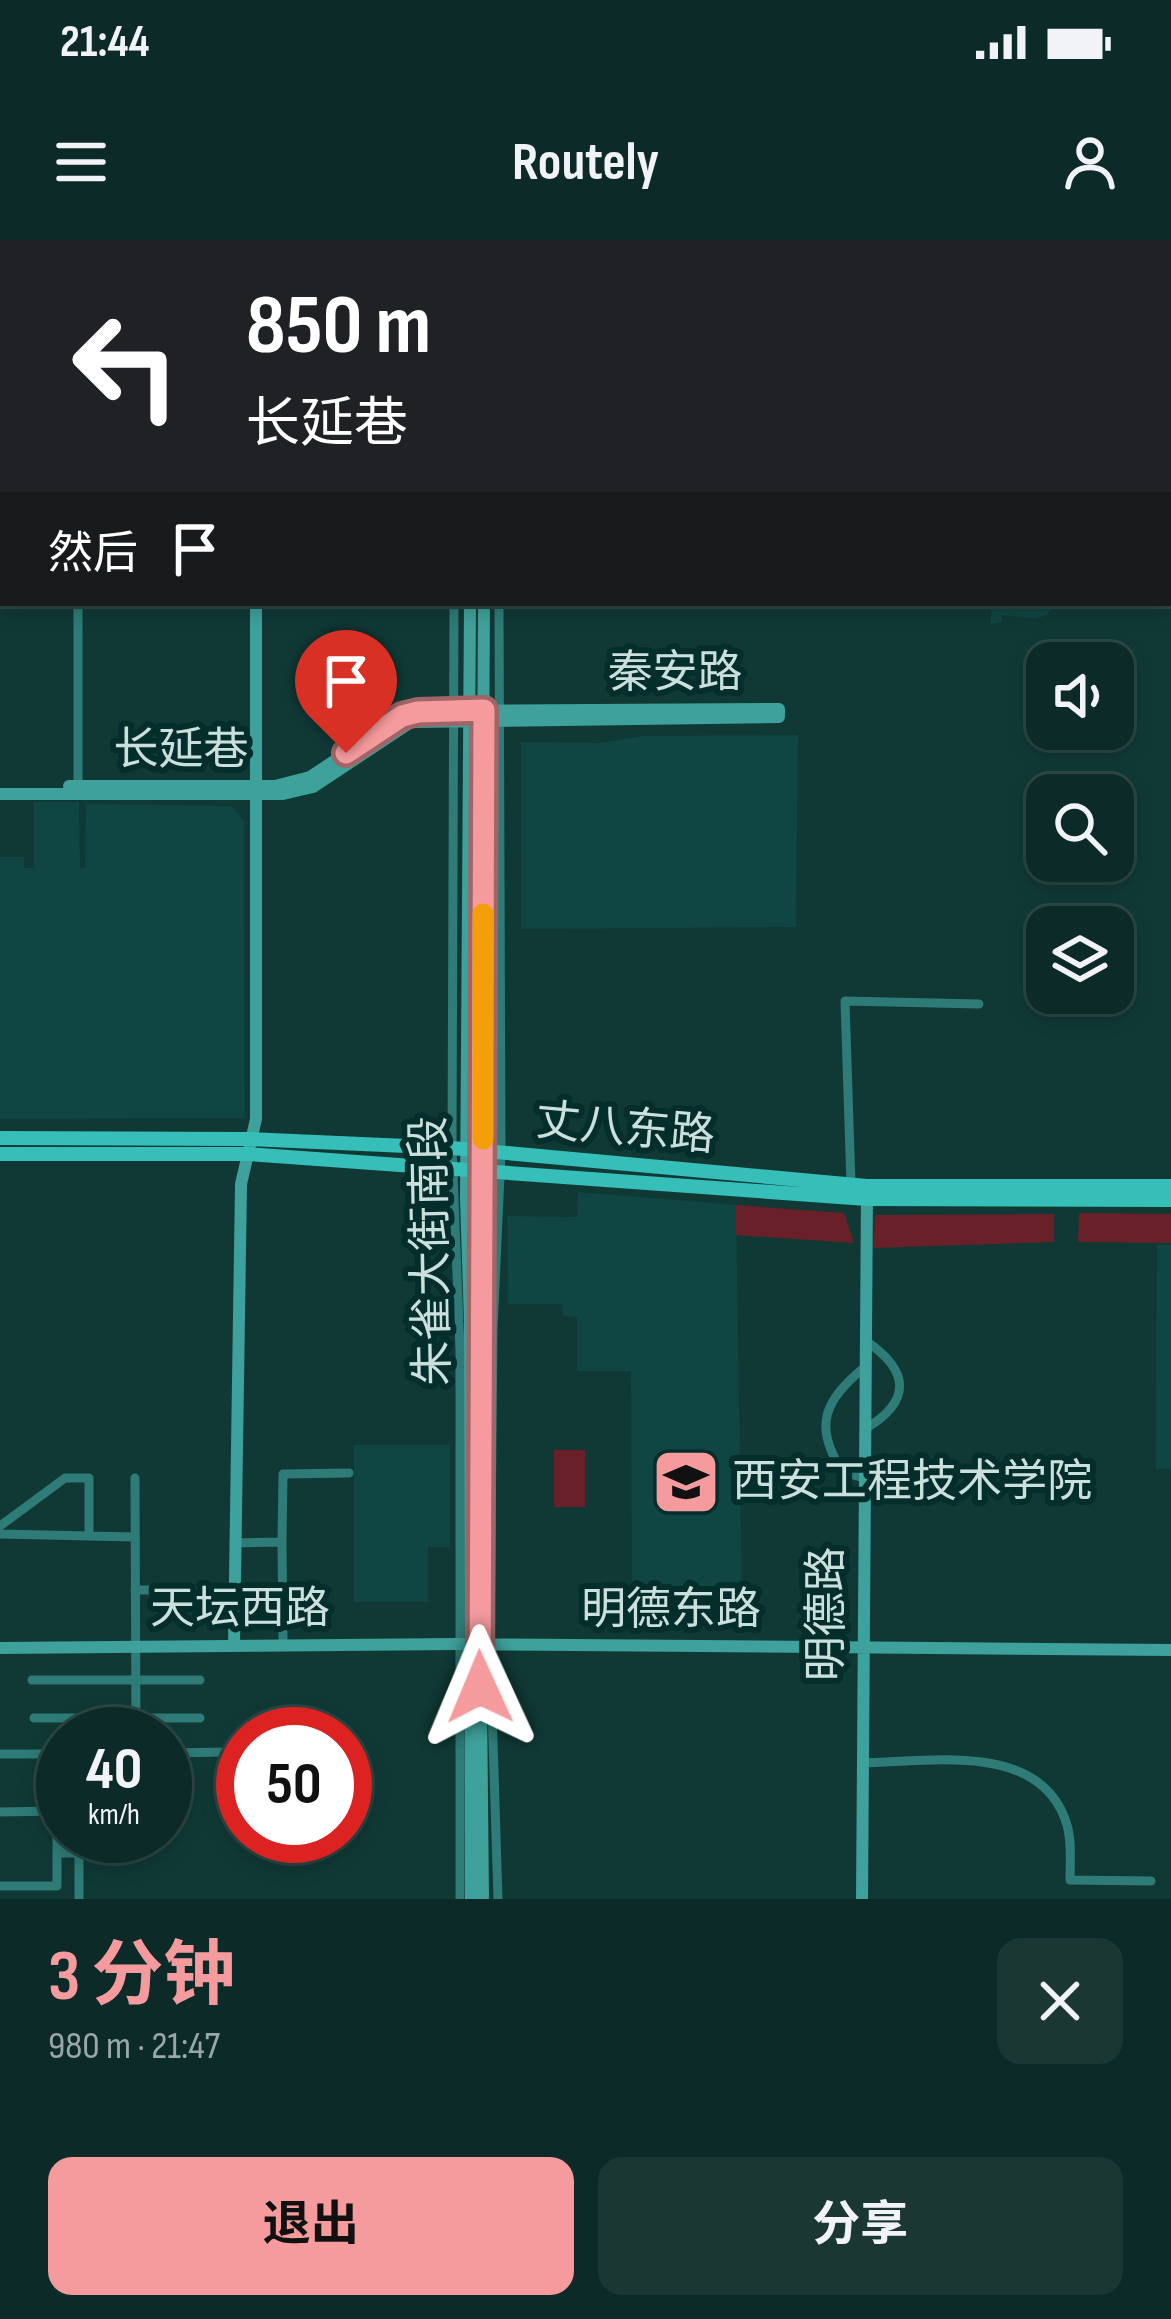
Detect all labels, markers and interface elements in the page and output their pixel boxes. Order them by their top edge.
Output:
text: 21:44 [60,15,149,70]
icon: menu [48,129,114,195]
icon: person [1057,129,1123,195]
text: Routely [512,130,659,195]
text: 850 m [246,276,431,377]
icon: left [48,288,204,444]
text: 长延巷 [246,392,408,457]
icon: arrive [162,516,228,582]
text: 然后 [48,527,138,582]
pin [295,630,397,753]
map controls [1026,642,1134,1014]
button: sound [1026,642,1134,750]
street label: 秦安路 [607,646,743,701]
icon: arrive [313,648,379,714]
street label: 长延巷 [113,723,249,778]
button: search [1026,774,1134,882]
button: layers [1026,906,1134,1014]
street label: 丈八东路 [533,1094,717,1164]
street label: 朱雀大街南段 [402,1116,462,1386]
school or university icon: 西安工程技术学院 [651,1447,721,1517]
place label: 西安工程技术学院 [732,1455,1092,1510]
street label: 明德路 [800,1546,855,1682]
street label: 天坛西路 [150,1582,330,1637]
street label: 明德东路 [581,1583,761,1638]
position arrow [417,1624,543,1750]
speed limit sign: 50 [216,1707,372,1863]
text: 40 [86,1734,142,1806]
text: km/h [88,1797,140,1833]
text: 3 分钟 [48,1934,236,2021]
button: close [997,1938,1123,2064]
text: 980 m · 21:47 [48,2023,220,2070]
button: 退出 [48,2157,574,2295]
button: 分享 [598,2157,1123,2295]

